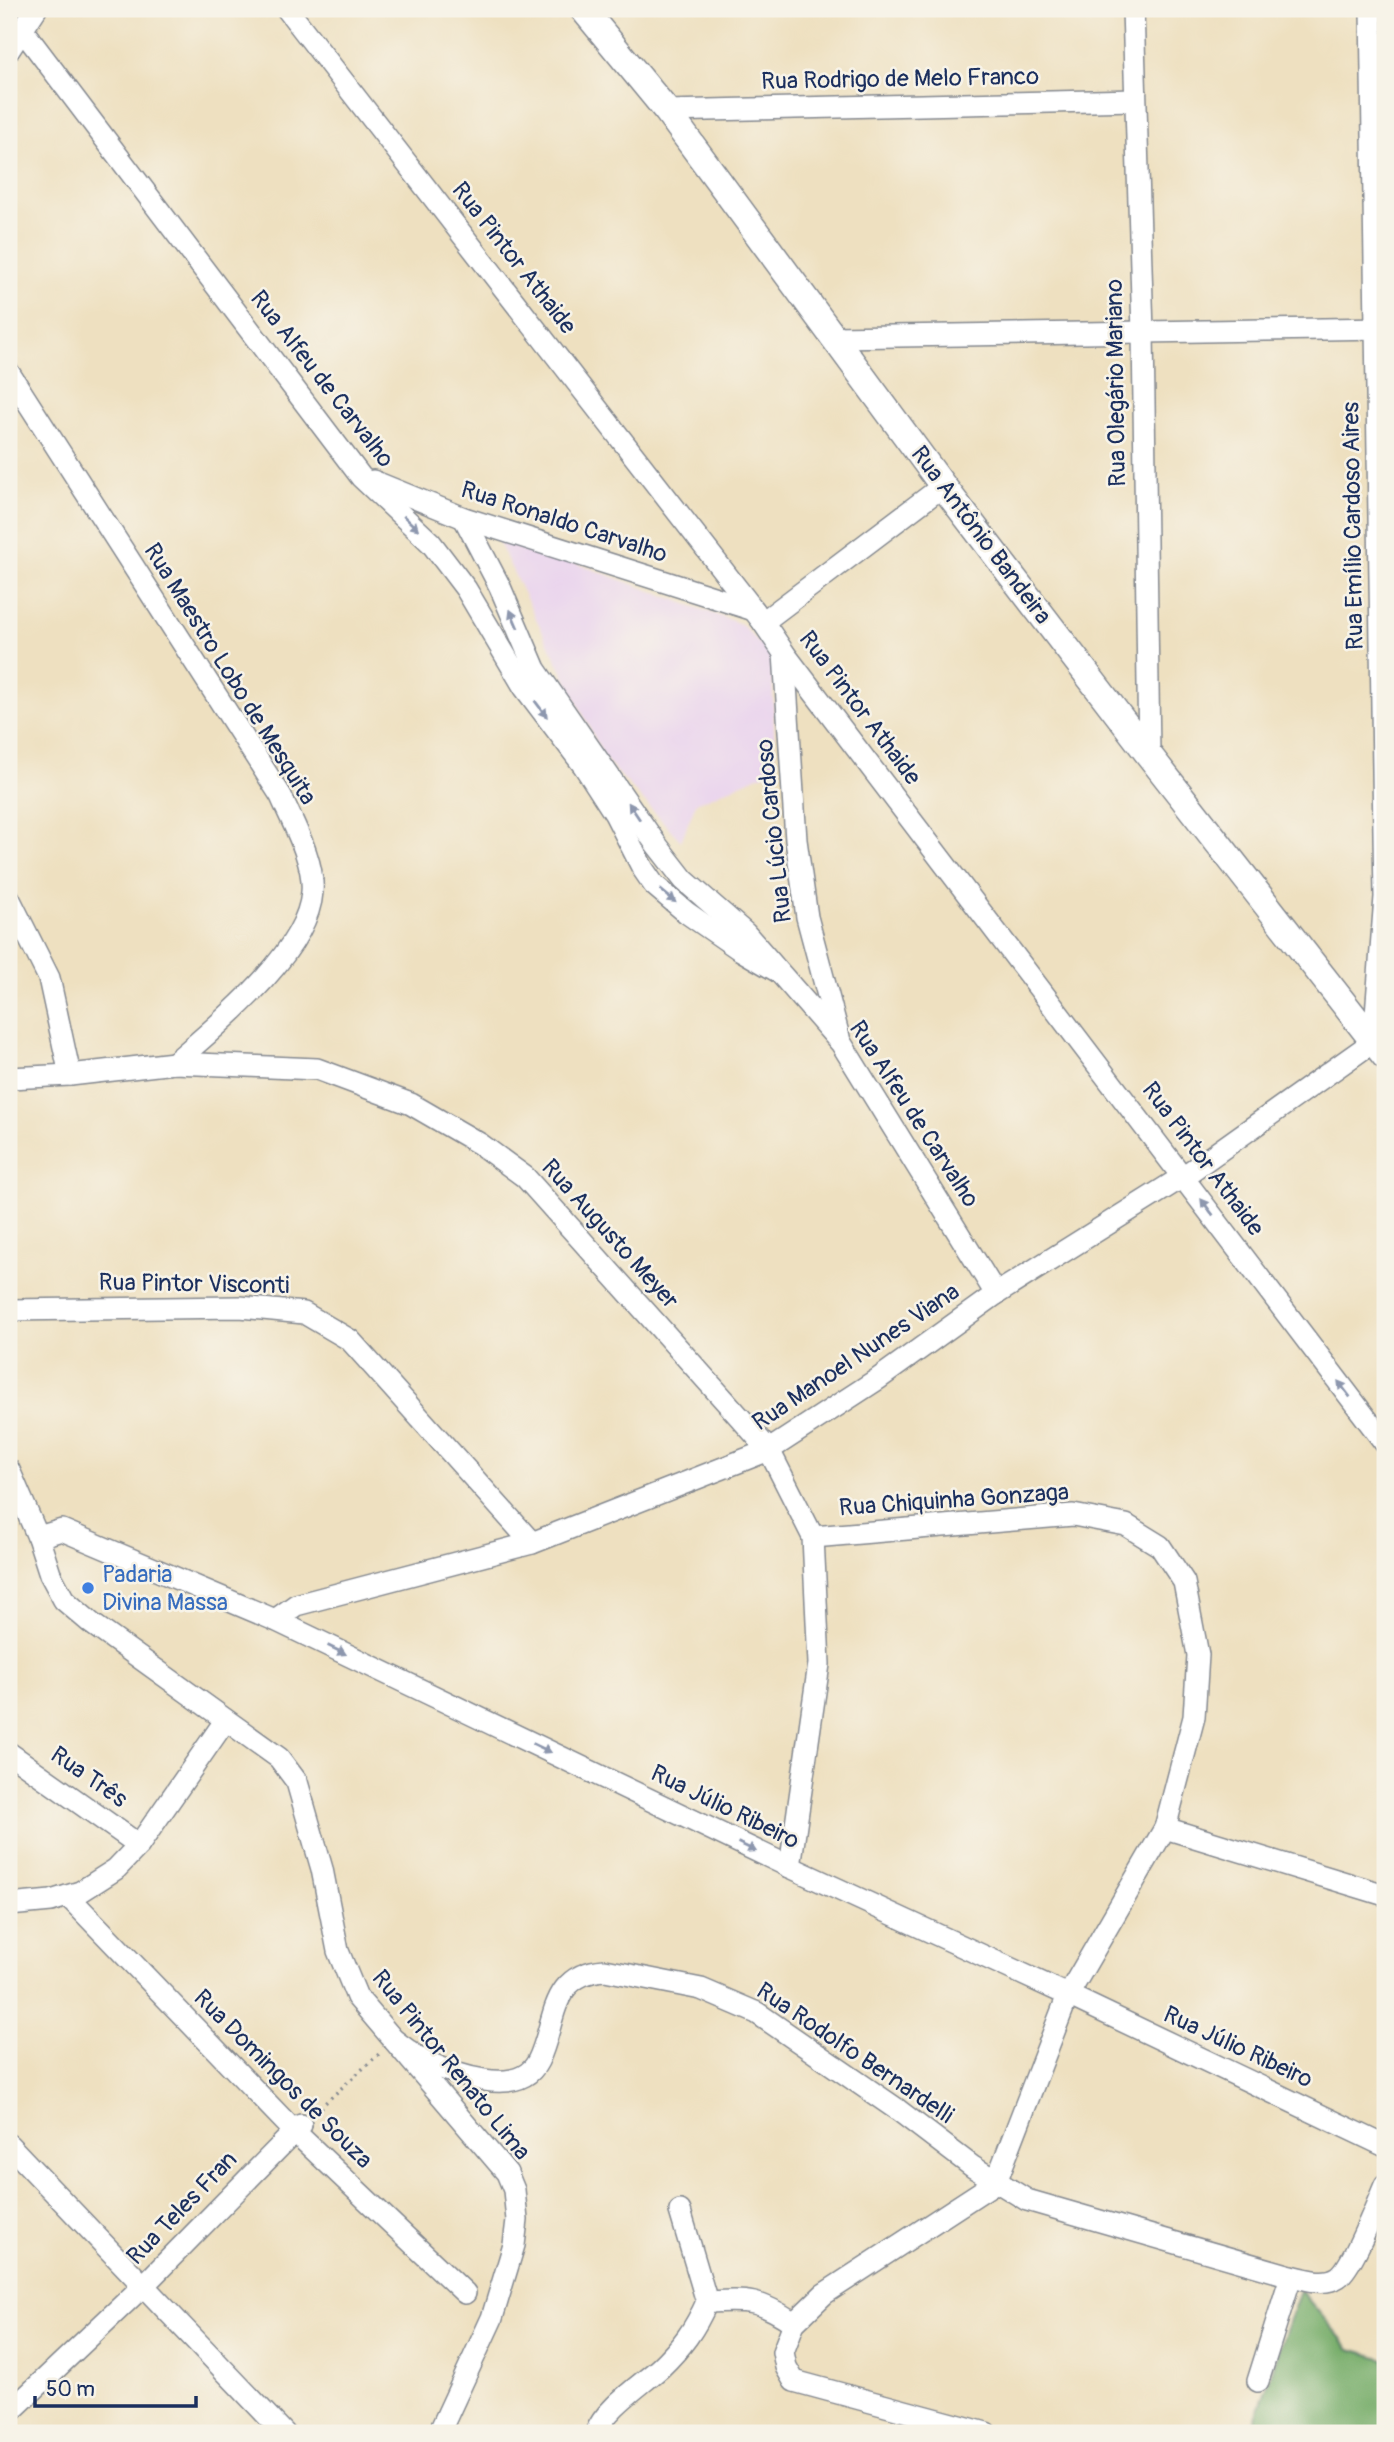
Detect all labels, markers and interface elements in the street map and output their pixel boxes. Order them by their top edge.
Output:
street label: Rua Rodrigo de Melo Franco [761,62,1039,96]
street label: Rua Pintor Athaide [446,176,582,340]
street label: Rua Olegário Mariano [1100,279,1132,487]
street label: Rua Alfeu de Carvalho [244,285,400,473]
street label: Rua Emílio Cardoso Aires [1336,401,1370,650]
street label: Rua Antônio Bandeira [905,440,1057,630]
street label: Rua Ronaldo Carvalho [457,475,671,569]
one-way arrow [402,515,419,531]
street label: Rua Maestro Lobo de Mesquita [137,538,323,810]
one-way arrow [508,609,519,630]
street label: Rua Pintor Athaide [793,625,927,791]
one-way arrow [534,699,548,718]
street label: Rua Lúcio Cardoso [750,738,798,924]
one-way arrow [628,802,641,821]
one-way arrow [659,888,676,903]
street label: Rua Alfeu de Carvalho [843,1015,985,1213]
street label: Rua Pintor Athaide [1136,1076,1270,1242]
street label: Rua Augusto Meyer [535,1153,685,1315]
one-way arrow [1201,1198,1215,1216]
street label: Rua Pintor Visconti [98,1268,290,1300]
street label: Rua Manoel Nunes Viana [747,1277,965,1437]
one-way arrow [1337,1380,1352,1398]
street label: Rua Chiquinha Gonzaga [838,1477,1070,1523]
place label: Padaria Divina Massa [102,1560,228,1617]
marker: Padaria Divina Massa [80,1580,96,1596]
one-way arrow [327,1644,347,1656]
street label: Rua Três [45,1740,133,1814]
one-way arrow [532,1743,552,1754]
street label: Rua Júlio Ribeiro [646,1759,804,1855]
one-way arrow [737,1841,757,1853]
street label: Rua Pintor Renato Lima [365,1964,537,2166]
street label: Rua Rodolfo Bernardelli [751,1976,959,2130]
street label: Rua Domingos de Souza [188,1984,378,2174]
street label: Rua Júlio Ribeiro [1159,2000,1317,2094]
street label: Rua Teles Fran [121,2145,243,2271]
scale bar [35,2365,196,2409]
text: 50 m [46,2376,95,2403]

